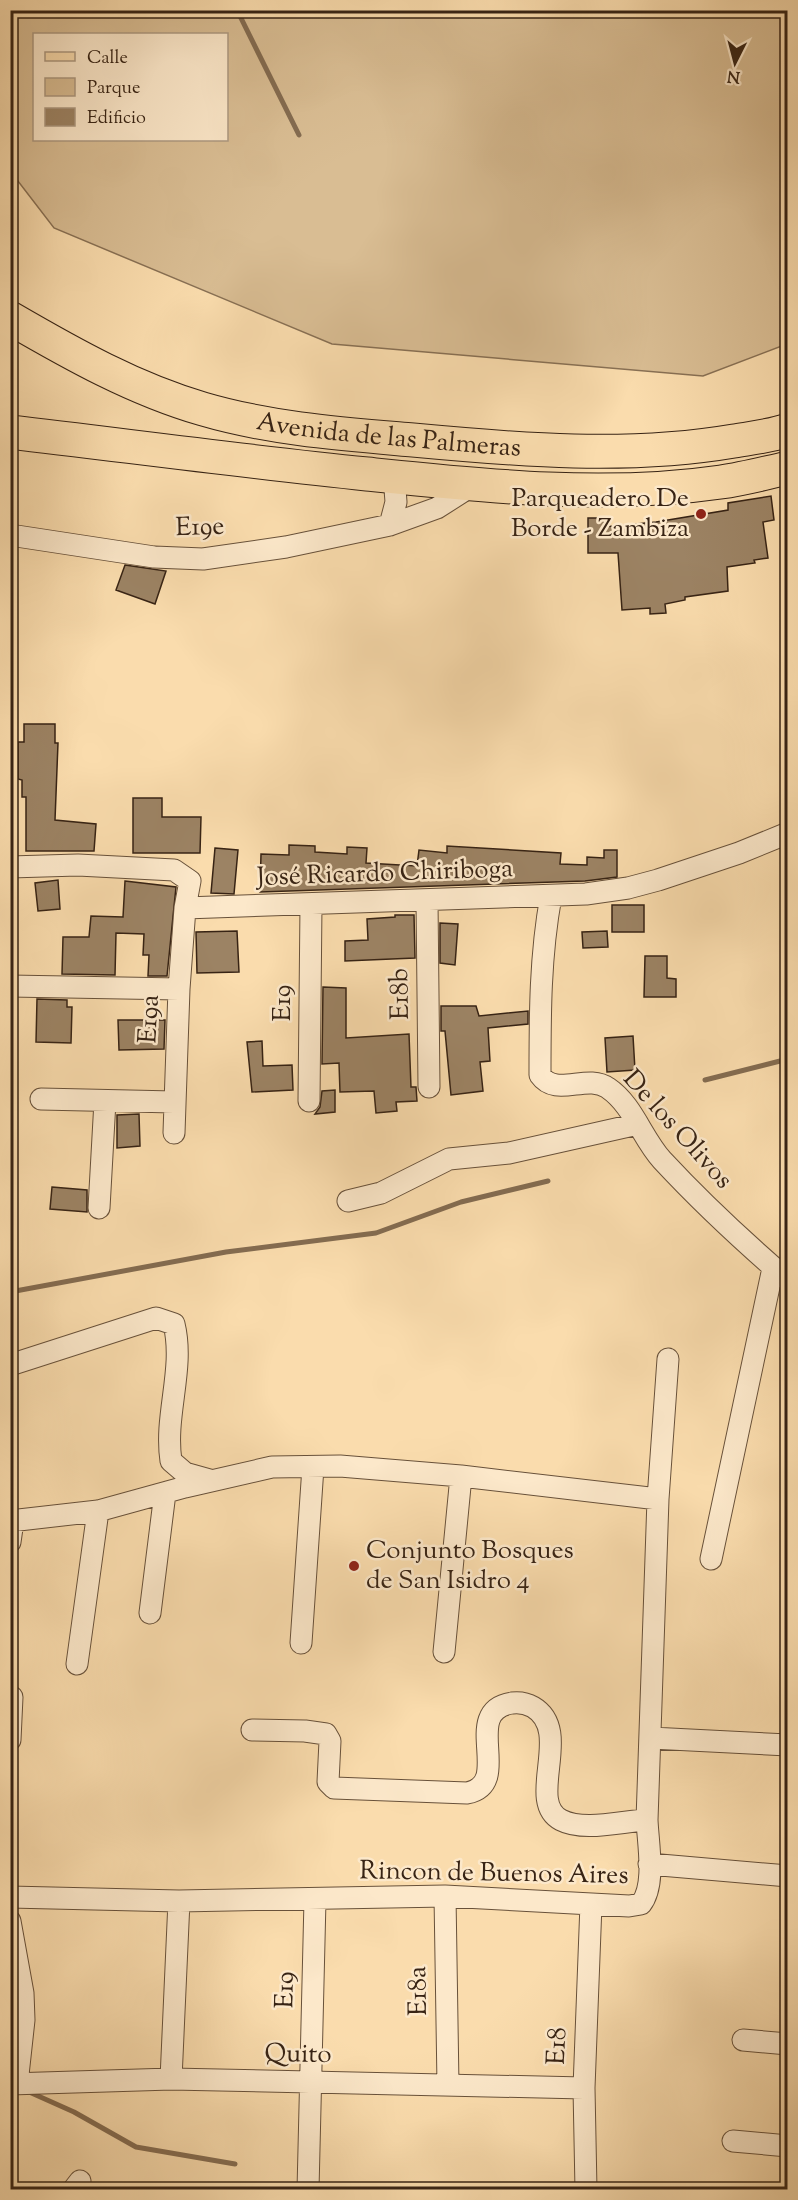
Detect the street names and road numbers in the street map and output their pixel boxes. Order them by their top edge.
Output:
street label: Avenida de las Palmeras [253,404,522,467]
street label: E19e [175,509,225,547]
street label: José Ricardo Chiriboga [254,851,514,897]
street label: E18b [382,968,420,1020]
street label: E19 [265,985,302,1021]
street label: E19a [130,994,170,1044]
street label: De los Olivos [613,1062,741,1198]
street label: Rincon de Buenos Aires [359,1853,629,1895]
street label: E18a [400,1966,438,2016]
street label: E19 [267,1971,305,2009]
street label: E18 [539,2027,577,2065]
street label: Quito [264,2036,332,2074]

